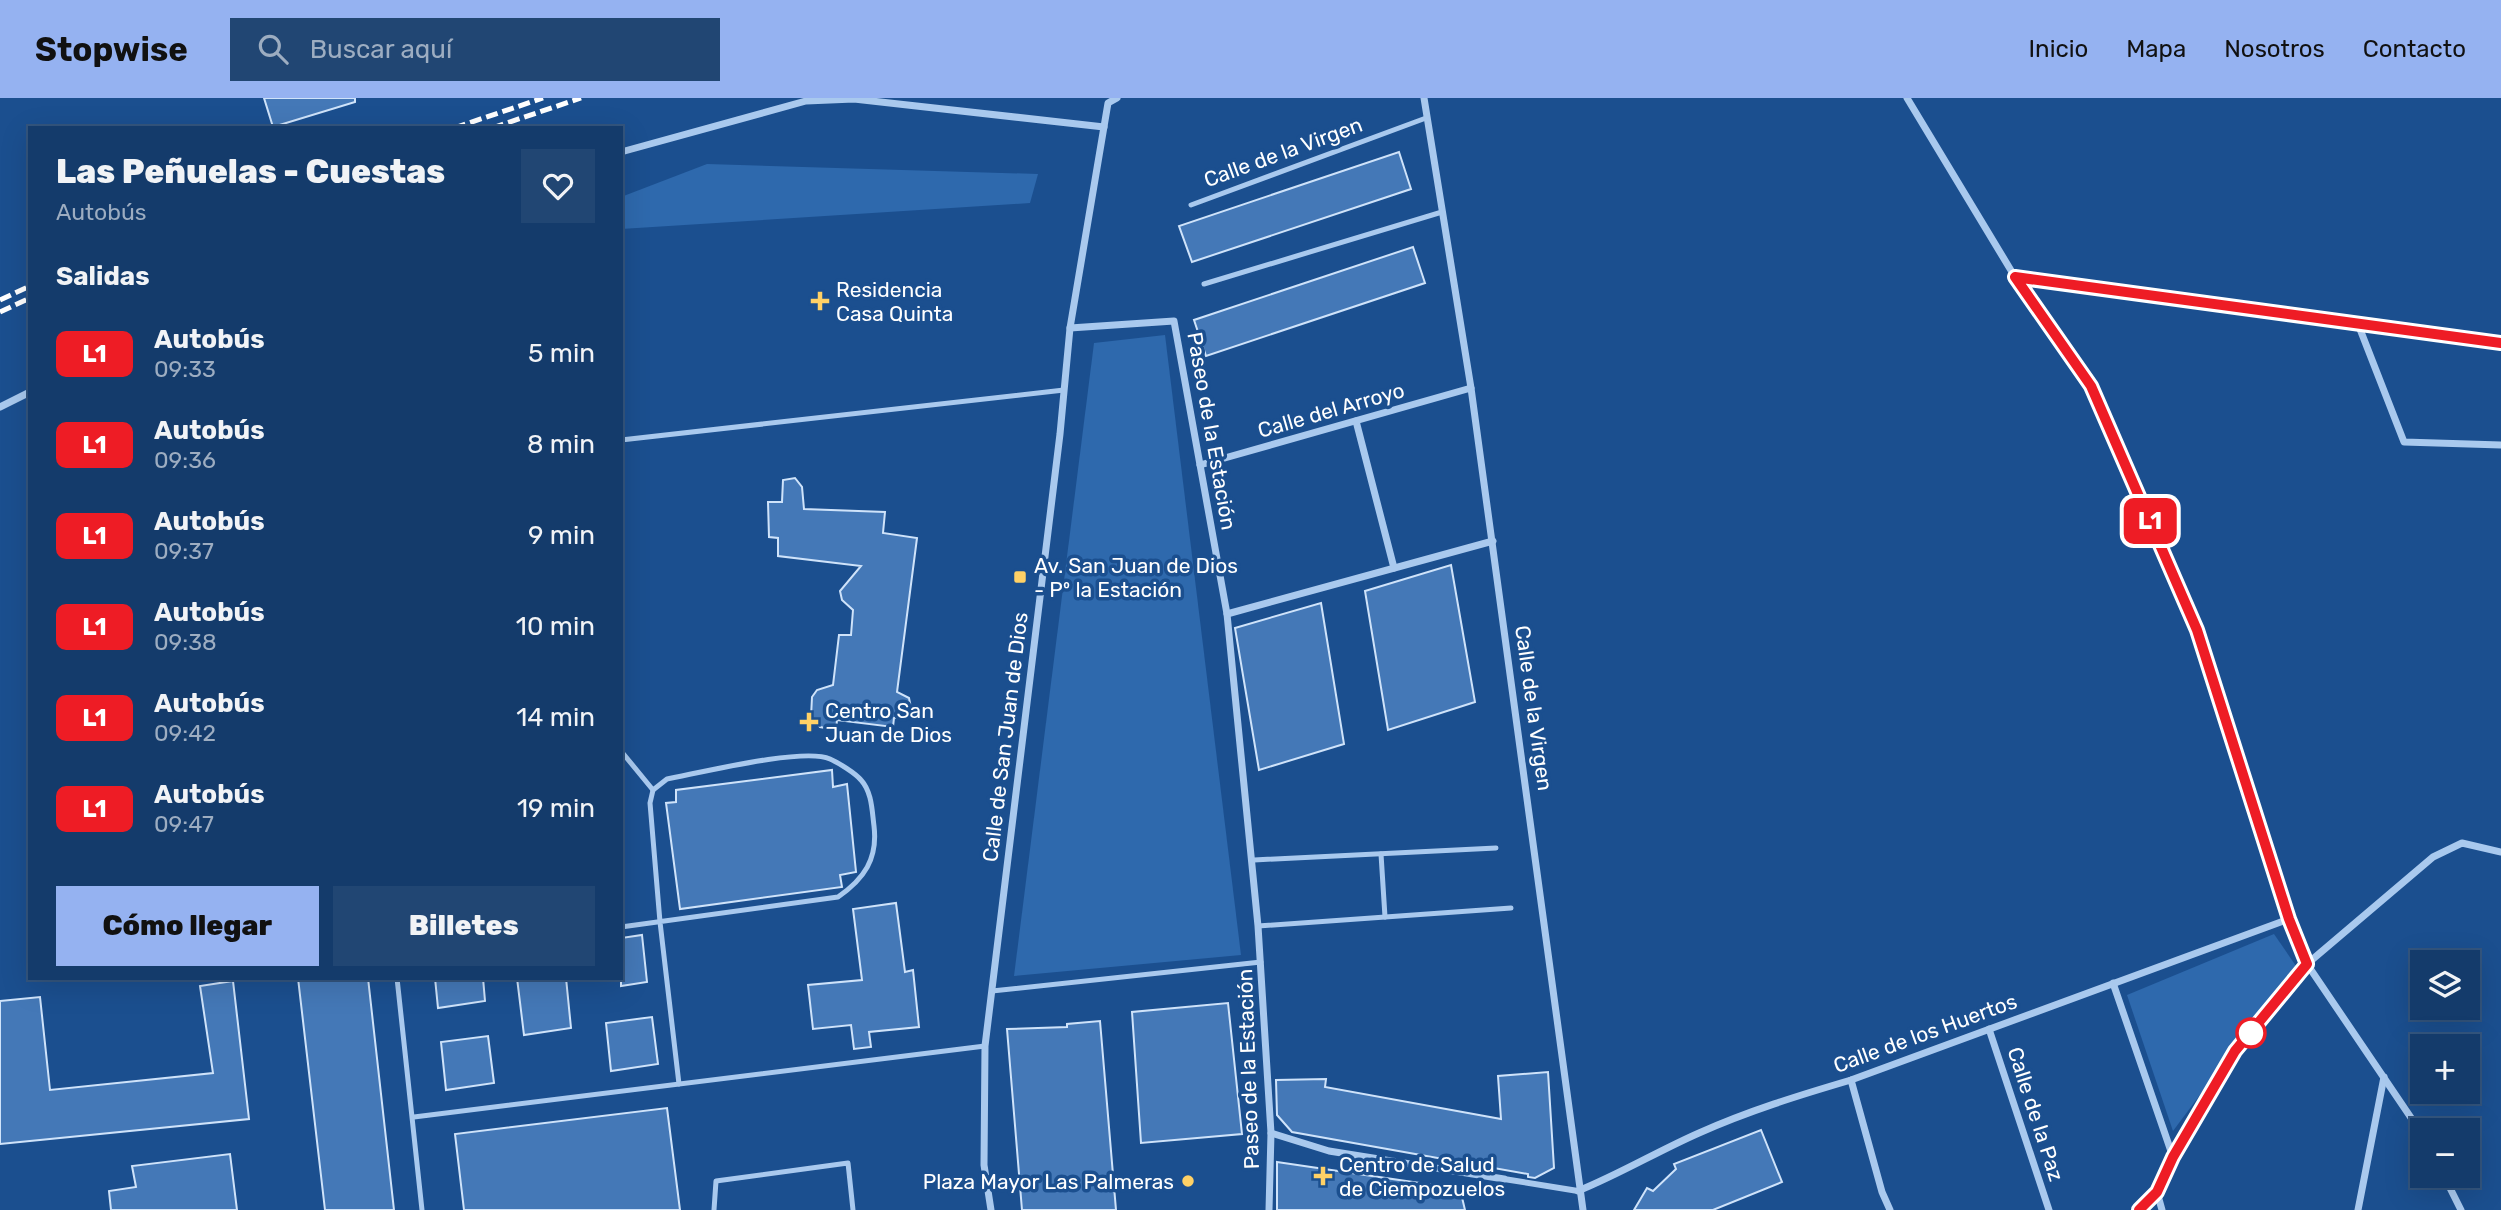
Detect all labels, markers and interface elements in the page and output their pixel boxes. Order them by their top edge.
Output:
search box [230,18,720,81]
text: Stopwise [35,30,188,69]
icon: search [254,30,292,68]
text: Buscar aquí [310,34,452,65]
text: Inicio [2029,35,2088,63]
text: Mapa [2126,35,2186,63]
text: Nosotros [2224,35,2325,63]
text: Contacto [2363,35,2466,63]
street label: Calle de la Virgen [1200,112,1366,192]
button: heart [521,149,595,223]
text: Las Peñuelas - Cuestas [56,152,445,191]
text: Autobús [56,198,147,226]
text: Salidas [56,261,150,292]
place label: Residencia Casa Quinta [836,277,953,326]
marker: Residencia Casa Quinta [810,291,830,311]
text: Autobús [154,324,265,355]
street label: Paseo de la Estación [1182,330,1242,532]
text: 5 min [528,338,595,369]
text: L1 [82,340,107,368]
text: 09:33 [154,355,216,383]
street label: Calle del Arroyo [1255,377,1407,443]
text: Autobús [154,415,265,446]
text: 8 min [527,429,595,460]
text: L1 [82,431,107,459]
text: 09:36 [154,446,216,474]
line badge: L1 [2118,498,2182,544]
text: Autobús [154,506,265,537]
text: L1 [2138,507,2162,535]
text: 9 min [528,520,595,551]
text: L1 [82,522,107,550]
text: 09:37 [154,537,214,565]
place label: Av. San Juan de Dios - Pº la Estación [1034,553,1238,602]
marker: Av. San Juan de Dios - Pº la Estación [1012,569,1028,585]
text: Autobús [154,597,265,628]
text: 10 min [516,611,595,642]
street label: Calle de San Juan de Dios [977,611,1033,863]
text: L1 [82,613,107,641]
street label: Calle de la Virgen [1510,624,1558,792]
text: 09:38 [154,628,217,656]
text: Autobús [154,688,265,719]
place label: Centro San Juan de Dios [825,698,952,747]
text: 14 min [516,702,595,733]
text: L1 [82,704,107,732]
marker: Centro San Juan de Dios [799,712,819,732]
text: 09:42 [154,719,216,747]
text: Autobús [154,779,265,810]
text: 19 min [517,793,595,824]
text: L1 [82,795,107,823]
text: 09:47 [154,810,214,838]
button: Cómo llegar [56,886,319,966]
button: Billetes [333,886,595,966]
map controls [2410,950,2480,1188]
button: layers [2410,950,2480,1020]
street label: Paseo de la Estación [1232,968,1264,1170]
street label: Calle de los Huertos [1830,988,2020,1078]
unlabelled marker [2236,1018,2266,1048]
button: + [2410,1034,2480,1104]
street label: Calle de la Paz [2003,1044,2069,1184]
button: − [2410,1118,2480,1188]
place label: Centro de Salud de Ciempozuelos [1339,1152,1505,1201]
marker: Centro de Salud de Ciempozuelos [1313,1166,1333,1186]
place label: Plaza Mayor Las Palmeras [923,1169,1174,1194]
marker: Plaza Mayor Las Palmeras [1180,1173,1196,1189]

